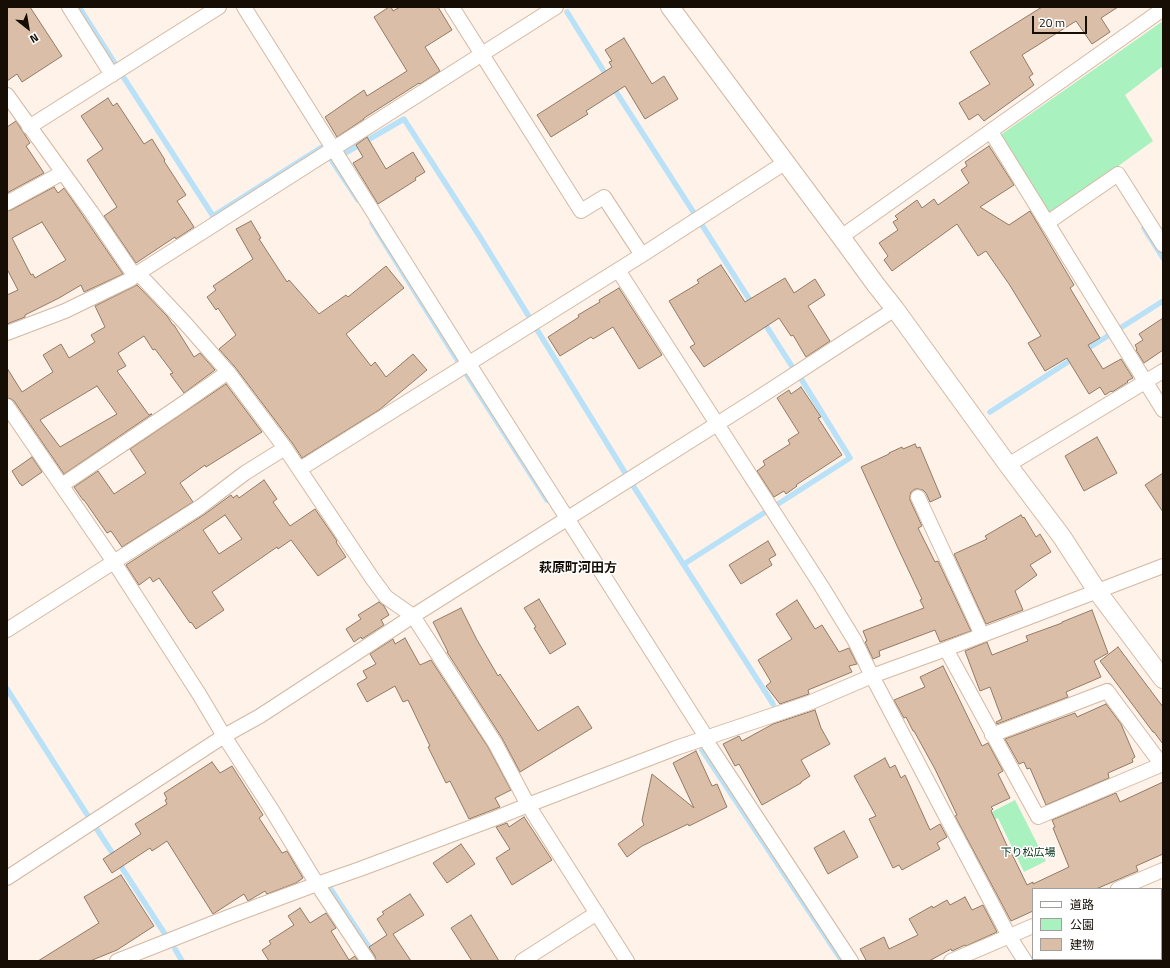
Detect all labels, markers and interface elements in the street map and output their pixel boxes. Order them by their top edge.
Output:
north arrow [8,8,48,48]
scale bar [1034,8,1089,34]
text: 20 m [1039,13,1065,32]
text: N [27,29,42,47]
district label: 萩原町河田方 [539,561,617,577]
park label: 下り松広場 [1001,846,1055,860]
legend [1032,888,1162,960]
text: 道路 [1070,895,1094,914]
text: 公園 [1070,915,1094,934]
text: 建物 [1070,935,1094,954]

